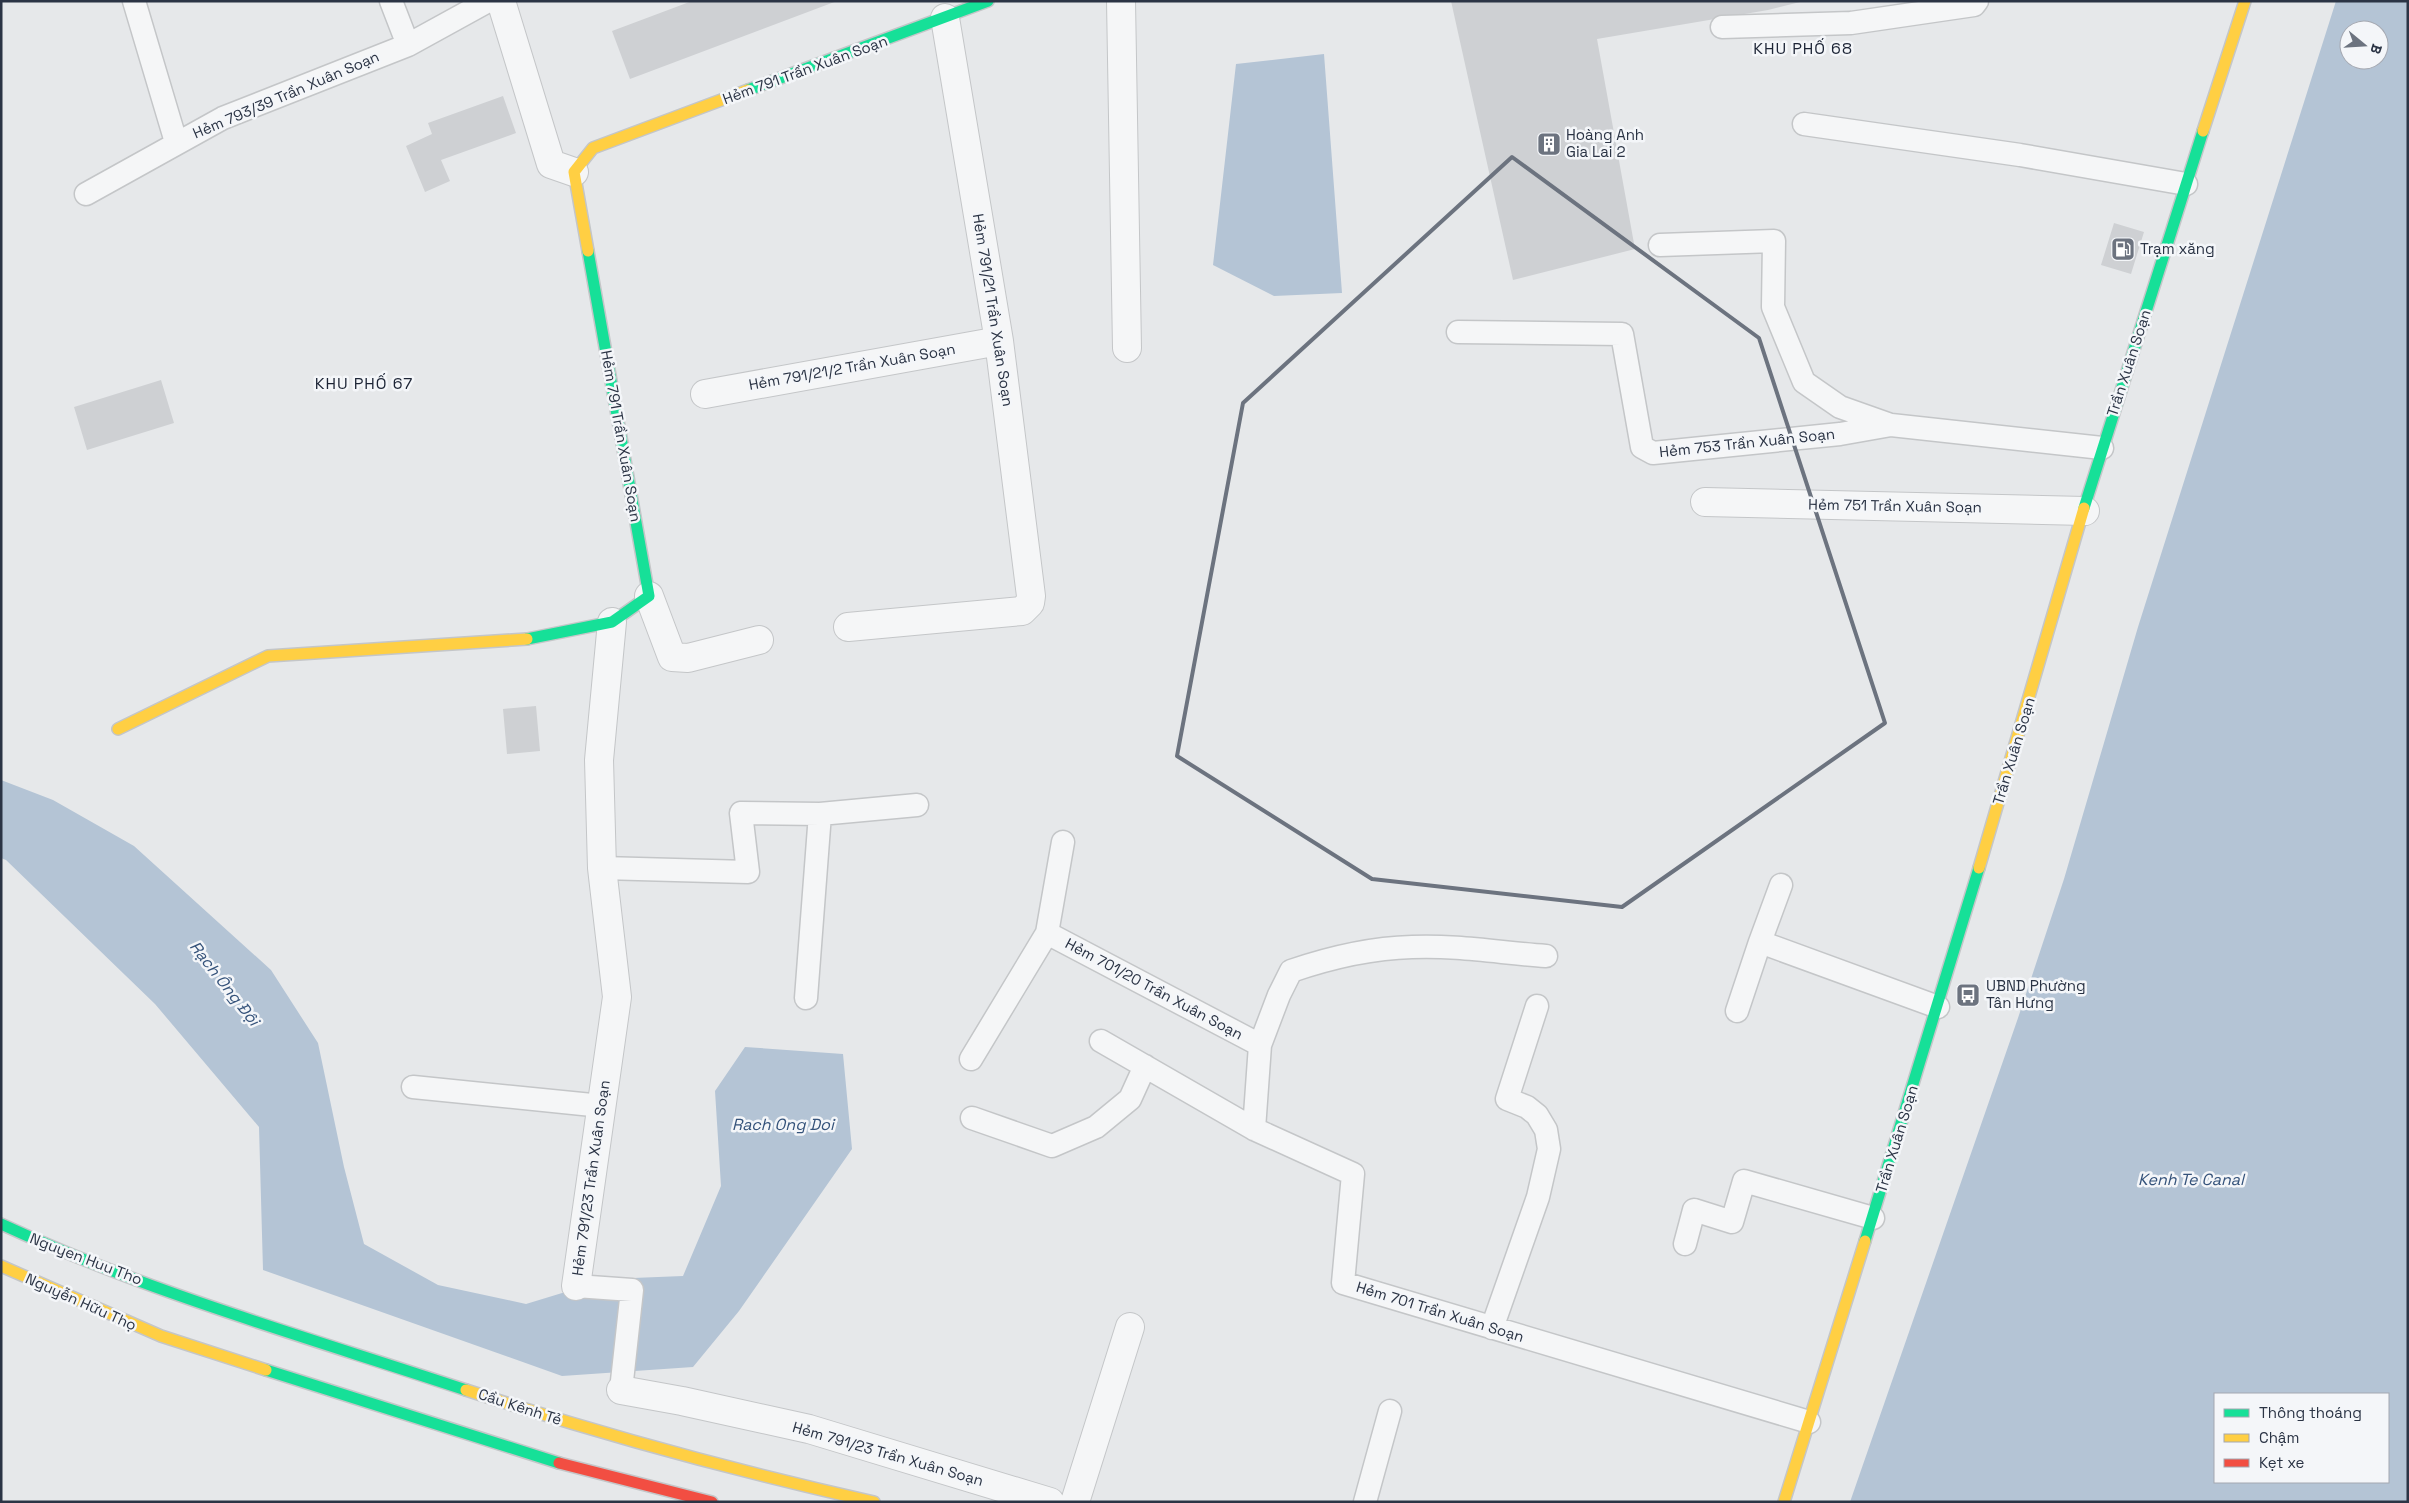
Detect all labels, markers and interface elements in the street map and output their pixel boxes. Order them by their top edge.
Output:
north arrow [2339,20,2389,70]
street label: Hẻm 791 Trần Xuân Soạn [720,31,890,108]
district label: KHU PHỐ 68 [1753,38,1853,59]
text: B [2366,42,2386,56]
street label: Hẻm 793/39 Trần Xuân Soạn [190,47,382,142]
place label: Hoàng Anh Gia Lai 2 [1566,125,1644,161]
building icon: Hoàng Anh Gia Lai 2 [1536,131,1562,157]
street label: Hẻm 791/21 Trần Xuân Soạn [969,212,1018,408]
fuel station icon: Trạm xăng [2110,236,2136,262]
place label: Trạm xăng [2140,239,2215,258]
street label: Trần Xuân Soạn [2102,307,2155,419]
street label: Hẻm 791/21/2 Trần Xuân Soạn [747,339,957,394]
street label: Hẻm 791 Trần Xuân Soạn [597,349,646,523]
district label: KHU PHỐ 67 [315,373,413,394]
street label: Hẻm 753 Trần Xuân Soạn [1658,424,1836,461]
street label: Hẻm 751 Trần Xuân Soạn [1808,494,1982,517]
street label: Trần Xuân Soạn [1988,695,2039,807]
street label: Hẻm 701/20 Trần Xuân Soạn [1062,934,1246,1044]
water label: Rạch Ông Đội [185,937,266,1032]
place label: UBND Phường Tân Hưng [1986,976,2086,1012]
bus stop icon: UBND Phường Tân Hưng [1955,982,1981,1008]
street label: Hẻm 791/23 Trần Xuân Soạn [567,1079,614,1277]
street label: Trần Xuân Soạn [1871,1083,1922,1195]
water label: Rach Ong Doi [732,1114,836,1135]
water label: Kenh Te Canal [2138,1169,2246,1190]
street label: Nguyen Huu Tho [27,1228,145,1289]
street label: Nguyễn Hữu Thọ [23,1269,140,1335]
street label: Hẻm 701 Trần Xuân Soạn [1354,1277,1526,1346]
street label: Cầu Kênh Tẻ [476,1384,565,1429]
legend [2214,1393,2389,1483]
text: Thông thoáng [2259,1403,2362,1422]
street label: Hẻm 791/23 Trần Xuân Soạn [790,1417,986,1490]
text: Chậm [2259,1428,2299,1447]
text: Kẹt xe [2259,1453,2305,1472]

